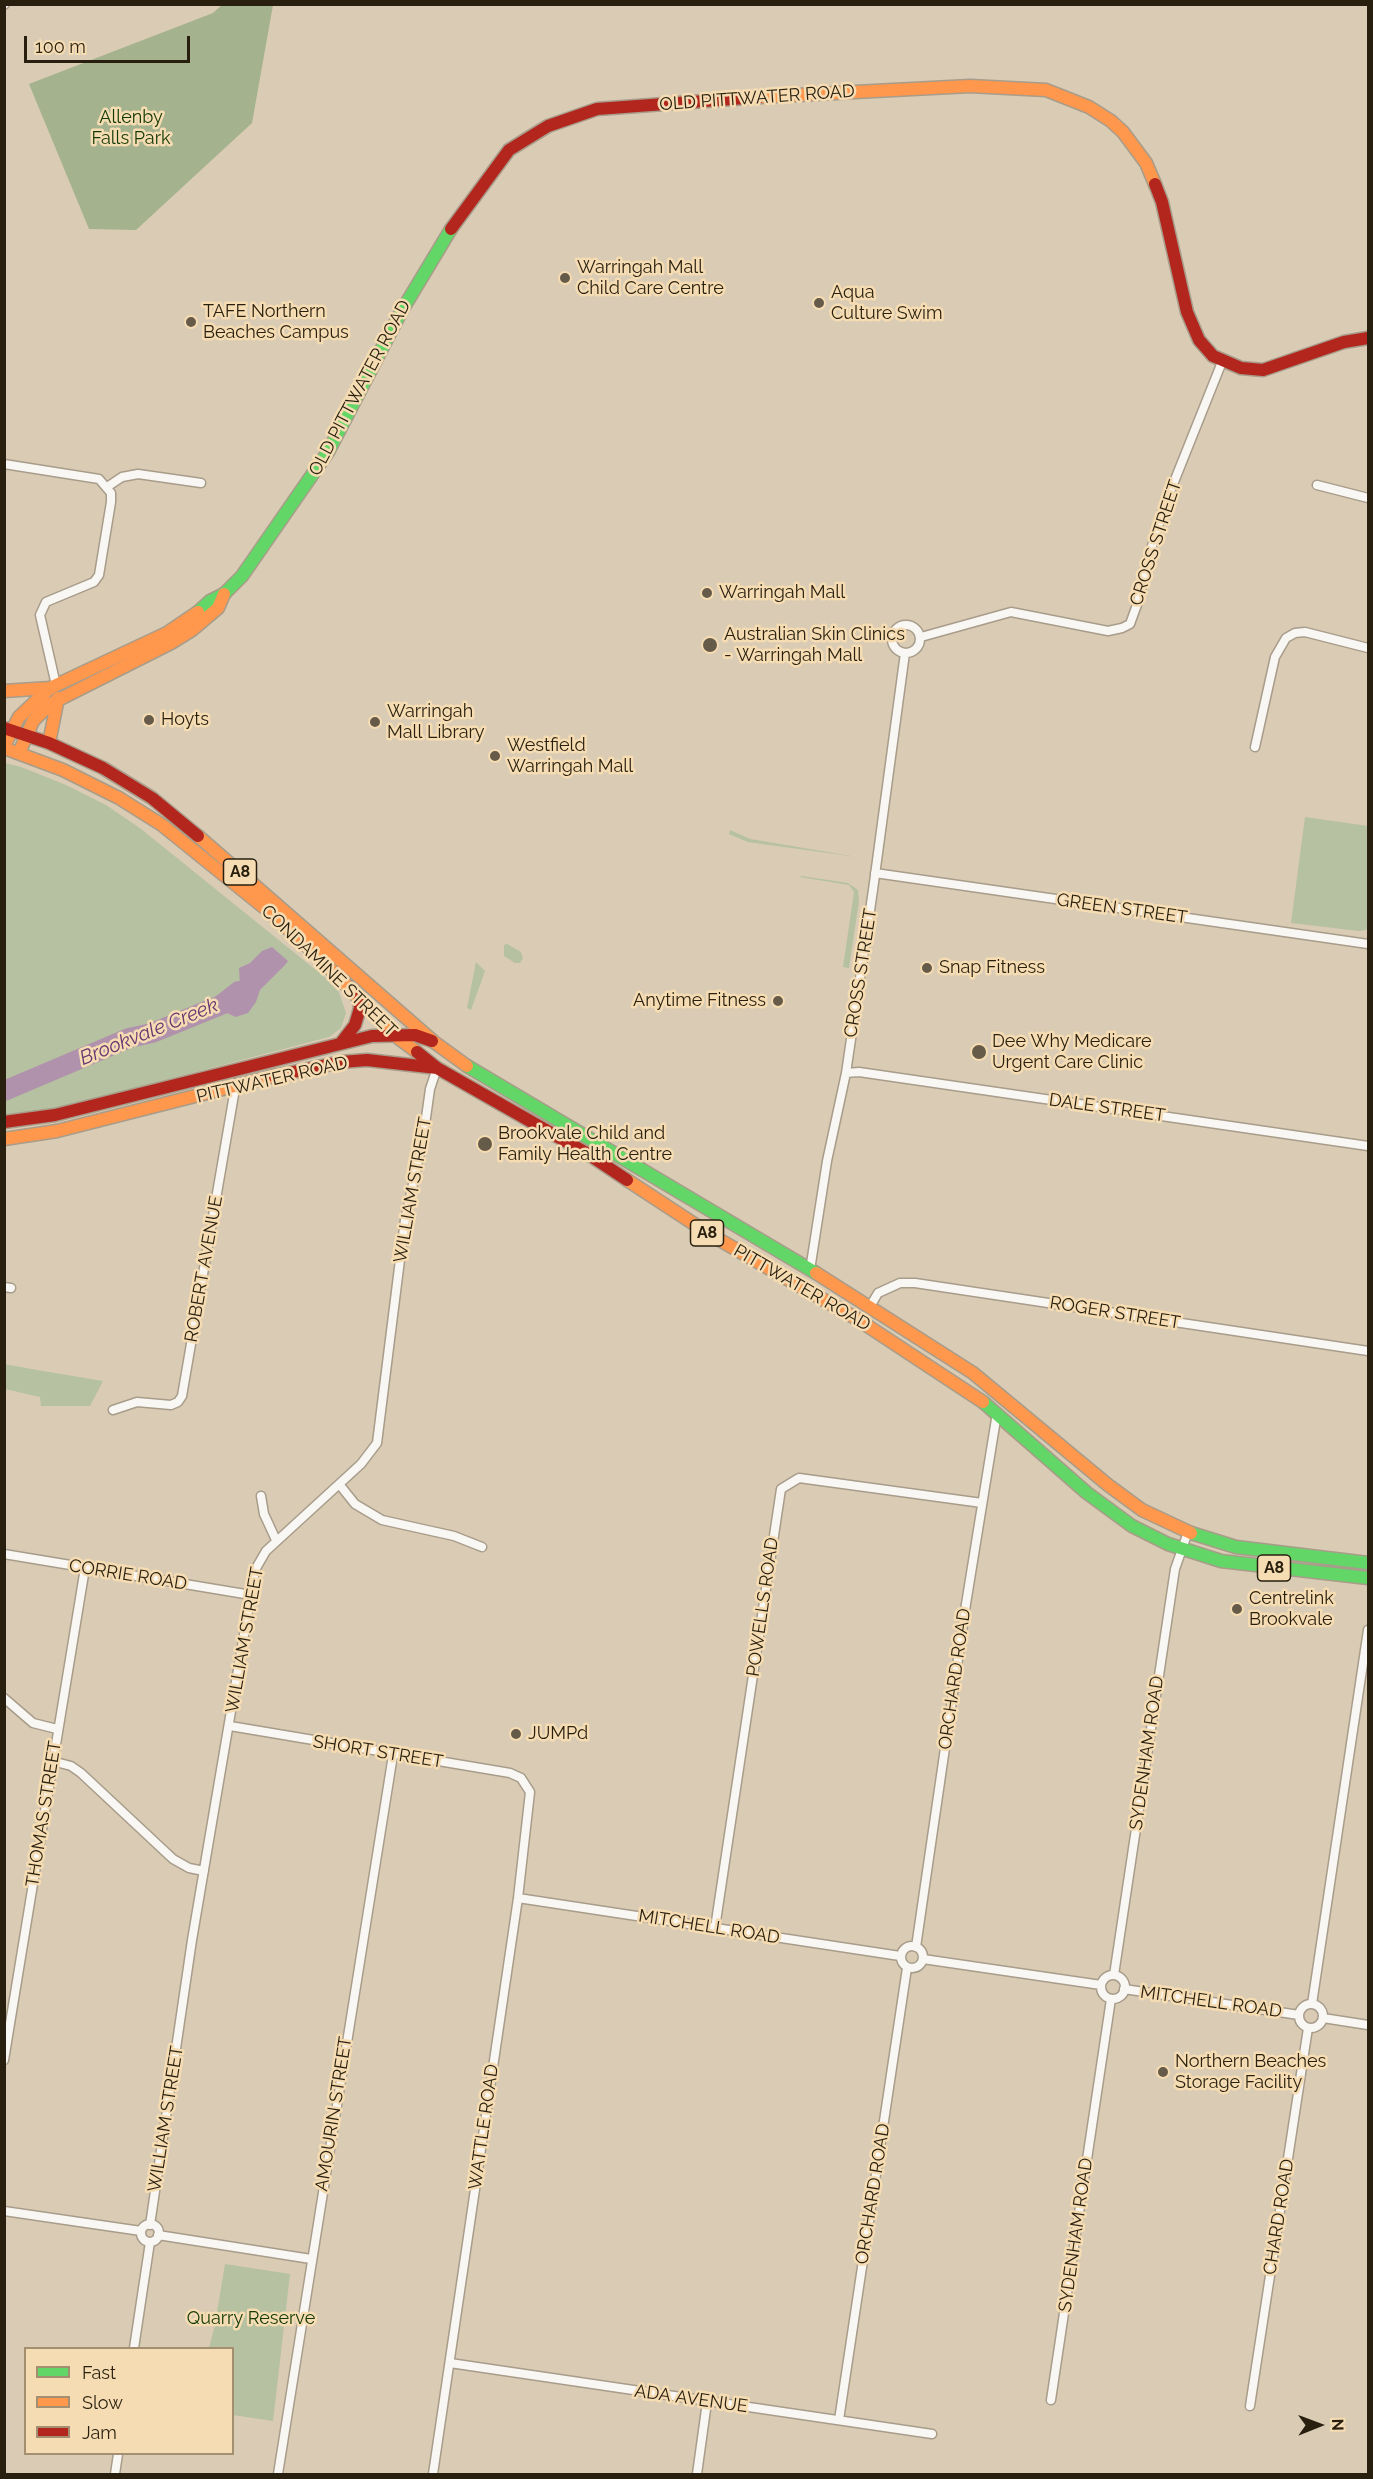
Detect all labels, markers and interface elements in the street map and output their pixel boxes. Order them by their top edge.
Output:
scale bar [27,24,194,62]
text: 100 m [35,36,86,57]
street label: OLD PITTWATER ROAD [659,80,855,116]
park label: Allenby Falls Park [91,107,171,150]
place label: Warringah Mall Child Care Centre [577,257,724,300]
marker: Warringah Mall Child Care Centre [558,271,572,285]
place label: Aqua Culture Swim [831,282,943,324]
street label: OLD PITTWATER ROAD [304,296,416,480]
marker: Aqua Culture Swim [812,296,826,310]
place label: TAFE Northern Beaches Campus [203,301,349,344]
marker: TAFE Northern Beaches Campus [184,315,198,329]
street label: CROSS STREET [1126,478,1186,608]
place label: Warringah Mall [719,582,845,604]
marker: Warringah Mall [700,586,714,600]
place label: Australian Skin Clinics - Warringah Mall [724,624,905,666]
marker: Australian Skin Clinics - Warringah Mall [701,636,719,654]
place label: Warringah Mall Library [387,701,485,744]
place label: Hoyts [161,709,209,731]
marker: Hoyts [142,713,156,727]
marker: Warringah Mall Library [368,715,382,729]
place label: Westfield Warringah Mall [507,735,633,777]
marker: Westfield Warringah Mall [488,749,502,763]
road number: A8 [224,859,256,885]
street label: GREEN STREET [1055,889,1189,929]
street label: CONDAMINE STREET [257,901,401,1041]
street label: CROSS STREET [840,907,882,1039]
place label: Snap Fitness [939,957,1045,979]
marker: Snap Fitness [920,961,934,975]
place label: Anytime Fitness [633,990,766,1012]
water label: Brookvale Creek [76,993,222,1071]
marker: Anytime Fitness [771,994,785,1008]
place label: Dee Why Medicare Urgent Care Clinic [992,1031,1152,1074]
marker: Dee Why Medicare Urgent Care Clinic [970,1043,988,1061]
street label: PITTWATER ROAD [194,1052,350,1108]
street label: DALE STREET [1047,1089,1167,1127]
street label: WILLIAM STREET [390,1115,436,1265]
place label: Brookvale Child and Family Health Centre [498,1123,672,1166]
marker: Brookvale Child and Family Health Centre [476,1135,494,1153]
street label: ROBERT AVENUE [181,1194,227,1344]
road number: A8 [690,1220,724,1246]
street label: PITTWATER ROAD [730,1240,874,1336]
street label: ROGER STREET [1048,1292,1182,1334]
street label: POWELLS ROAD [743,1536,783,1678]
street label: CORRIE ROAD [67,1555,189,1595]
road number: A8 [1258,1555,1290,1581]
street label: WILLIAM STREET [222,1565,268,1715]
place label: Centrelink Brookvale [1249,1588,1334,1630]
marker: Centrelink Brookvale [1230,1602,1244,1616]
street label: ORCHARD ROAD [934,1607,976,1751]
street label: SYDENHAM ROAD [1125,1674,1169,1832]
place label: JUMPd [528,1723,588,1745]
marker: JUMPd [509,1727,523,1741]
street label: SHORT STREET [311,1731,445,1773]
street label: THOMAS STREET [22,1739,66,1889]
street label: MITCHELL ROAD [637,1905,781,1949]
street label: MITCHELL ROAD [1139,1981,1283,2023]
street label: AMOURIN STREET [311,2035,357,2193]
street label: WILLIAM STREET [144,2044,188,2194]
place label: Northern Beaches Storage Facility [1175,2051,1326,2094]
street label: WATTLE ROAD [464,2063,504,2191]
marker: Northern Beaches Storage Facility [1156,2065,1170,2079]
street label: ORCHARD ROAD [851,2122,895,2266]
street label: SYDENHAM ROAD [1054,2156,1098,2314]
street label: CHARD ROAD [1259,2158,1299,2276]
park label: Quarry Reserve [187,2308,315,2330]
legend [24,2347,234,2455]
text: Fast [82,2362,116,2383]
street label: ADA AVENUE [633,2380,749,2418]
text: Slow [82,2392,123,2413]
north arrow [1289,2395,1349,2455]
text: N [1328,2418,1347,2431]
text: Jam [82,2422,117,2443]

